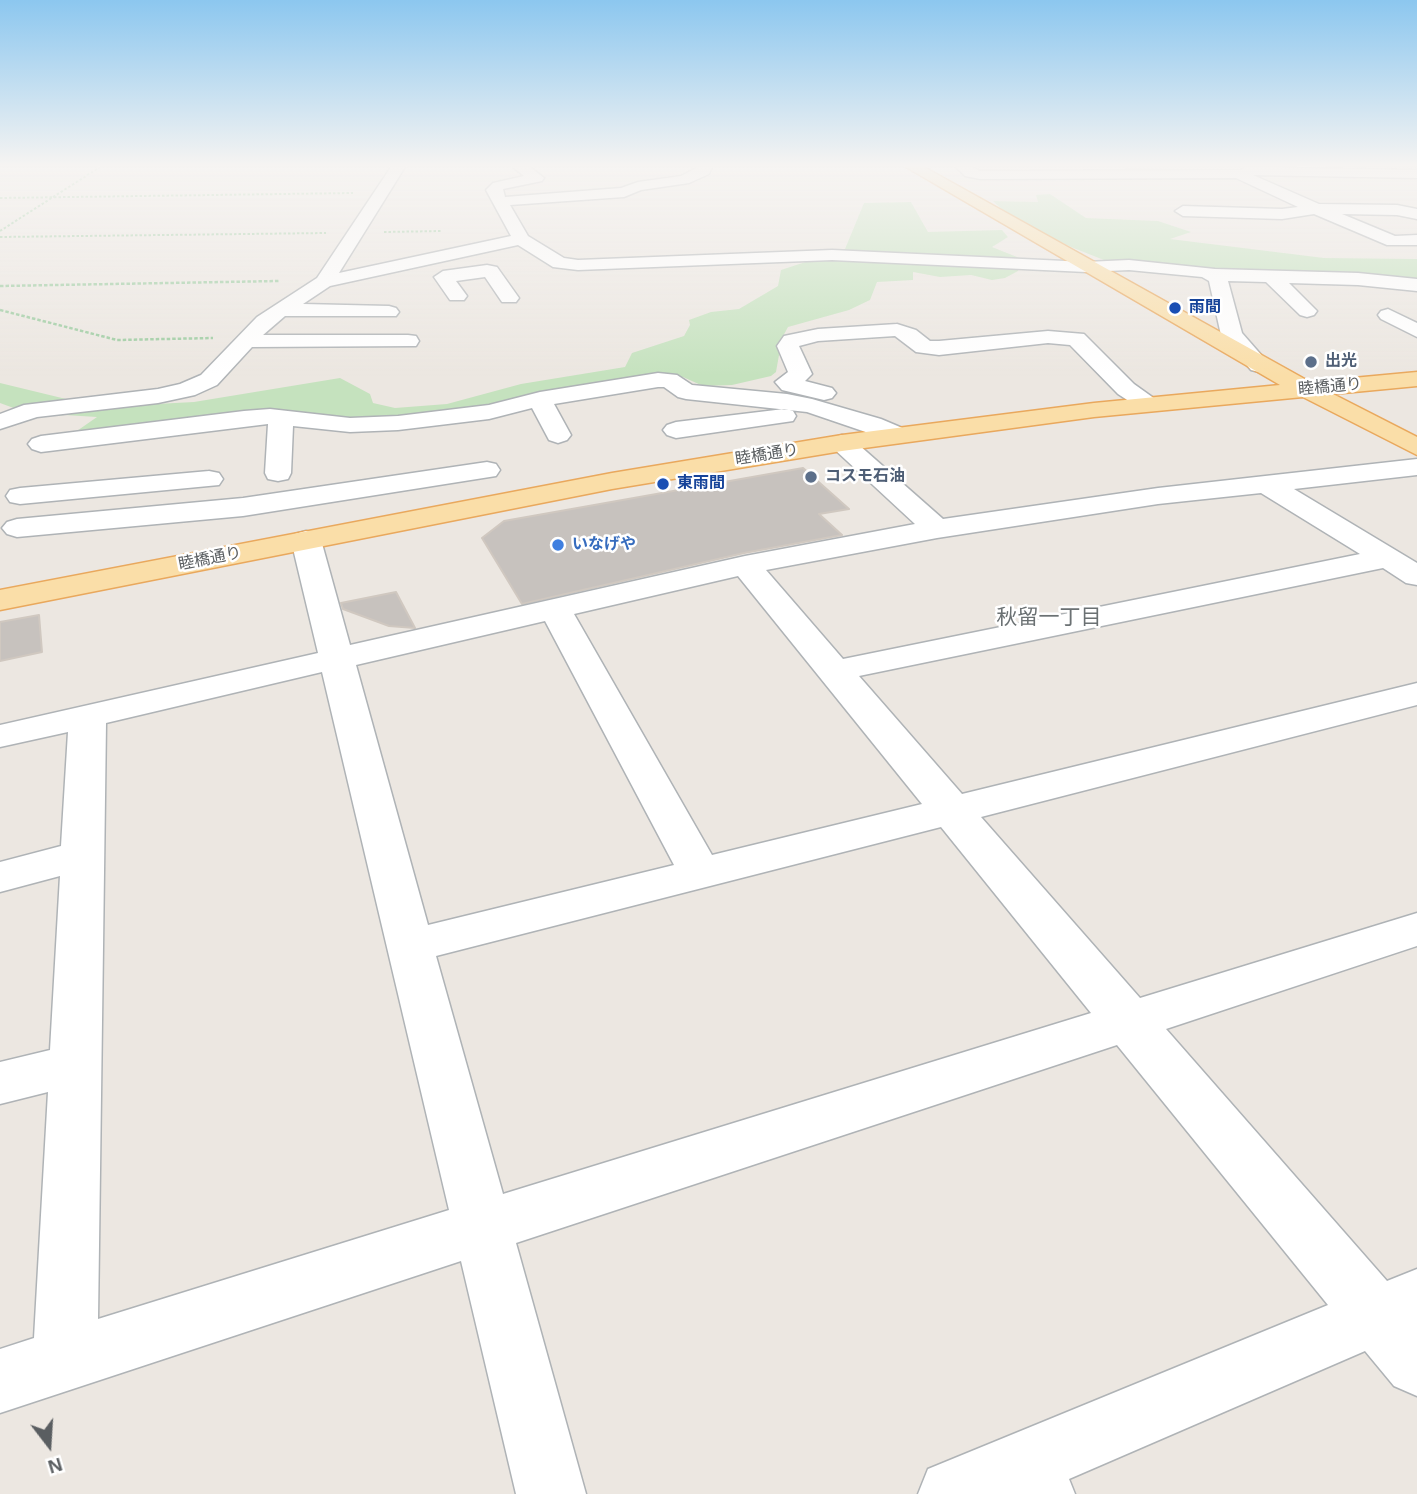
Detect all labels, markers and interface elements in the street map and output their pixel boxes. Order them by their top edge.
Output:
place label: 雨間 [1189,298,1221,318]
marker: 雨間 [1167,300,1183,316]
place label: 出光 [1325,352,1357,372]
marker: 出光 [1303,354,1319,370]
street label: 睦橋通り [1297,375,1363,399]
street label: 睦橋通り [734,441,800,469]
place label: コスモ石油 [825,467,905,487]
marker: コスモ石油 [803,469,819,485]
place label: 東雨間 [677,474,725,494]
marker: 東雨間 [655,476,671,492]
place label: いなげや [572,535,636,555]
marker: いなげや [550,537,566,553]
street label: 睦橋通り [177,543,243,575]
district label: 秋留一丁目 [997,605,1101,631]
north arrow [14,1410,84,1480]
text: N [46,1454,65,1478]

